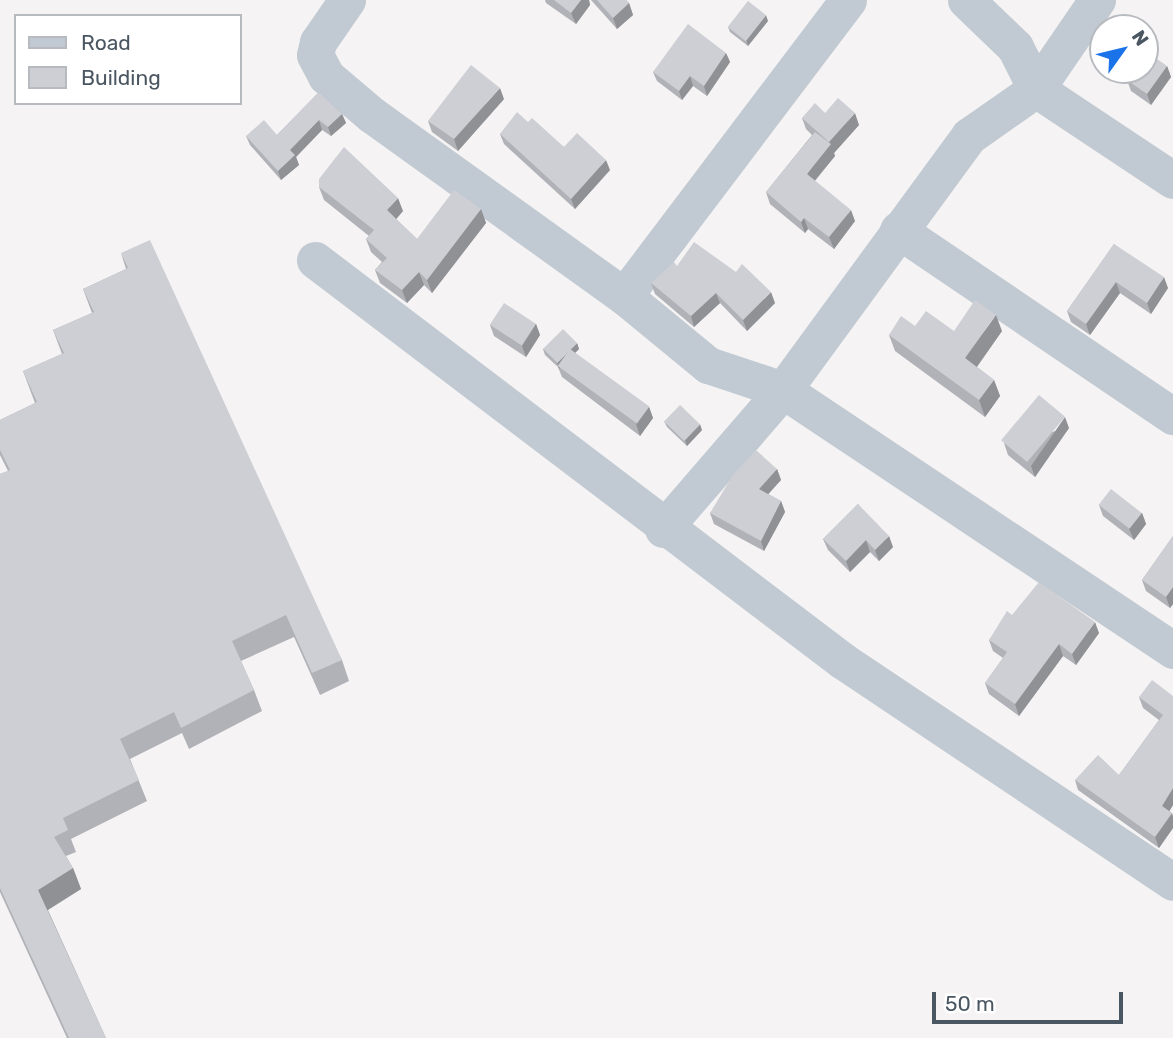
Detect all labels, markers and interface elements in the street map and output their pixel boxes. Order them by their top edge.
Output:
legend [14,14,242,105]
north arrow [1089,14,1159,84]
text: N [1127,26,1154,50]
text: Road [81,30,131,55]
text: Building [81,65,161,90]
scale bar [935,978,1126,1022]
text: 50 m [945,991,995,1016]

